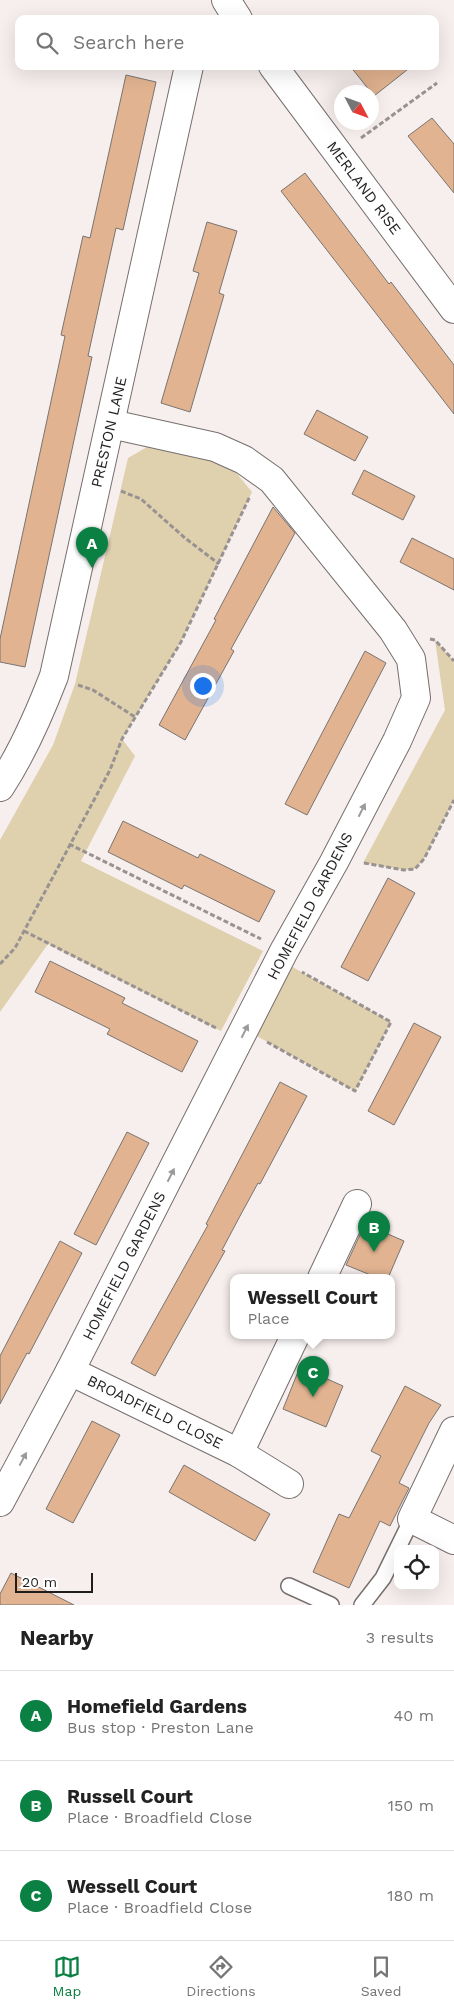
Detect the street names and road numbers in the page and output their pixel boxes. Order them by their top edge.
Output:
street label: MERLAND RISE [323,138,405,238]
street label: PRESTON LANE [87,375,131,489]
street label: HOMEFIELD GARDENS [263,829,357,983]
street label: HOMEFIELD GARDENS [79,1189,169,1343]
street label: BROADFIELD CLOSE [84,1371,226,1453]

